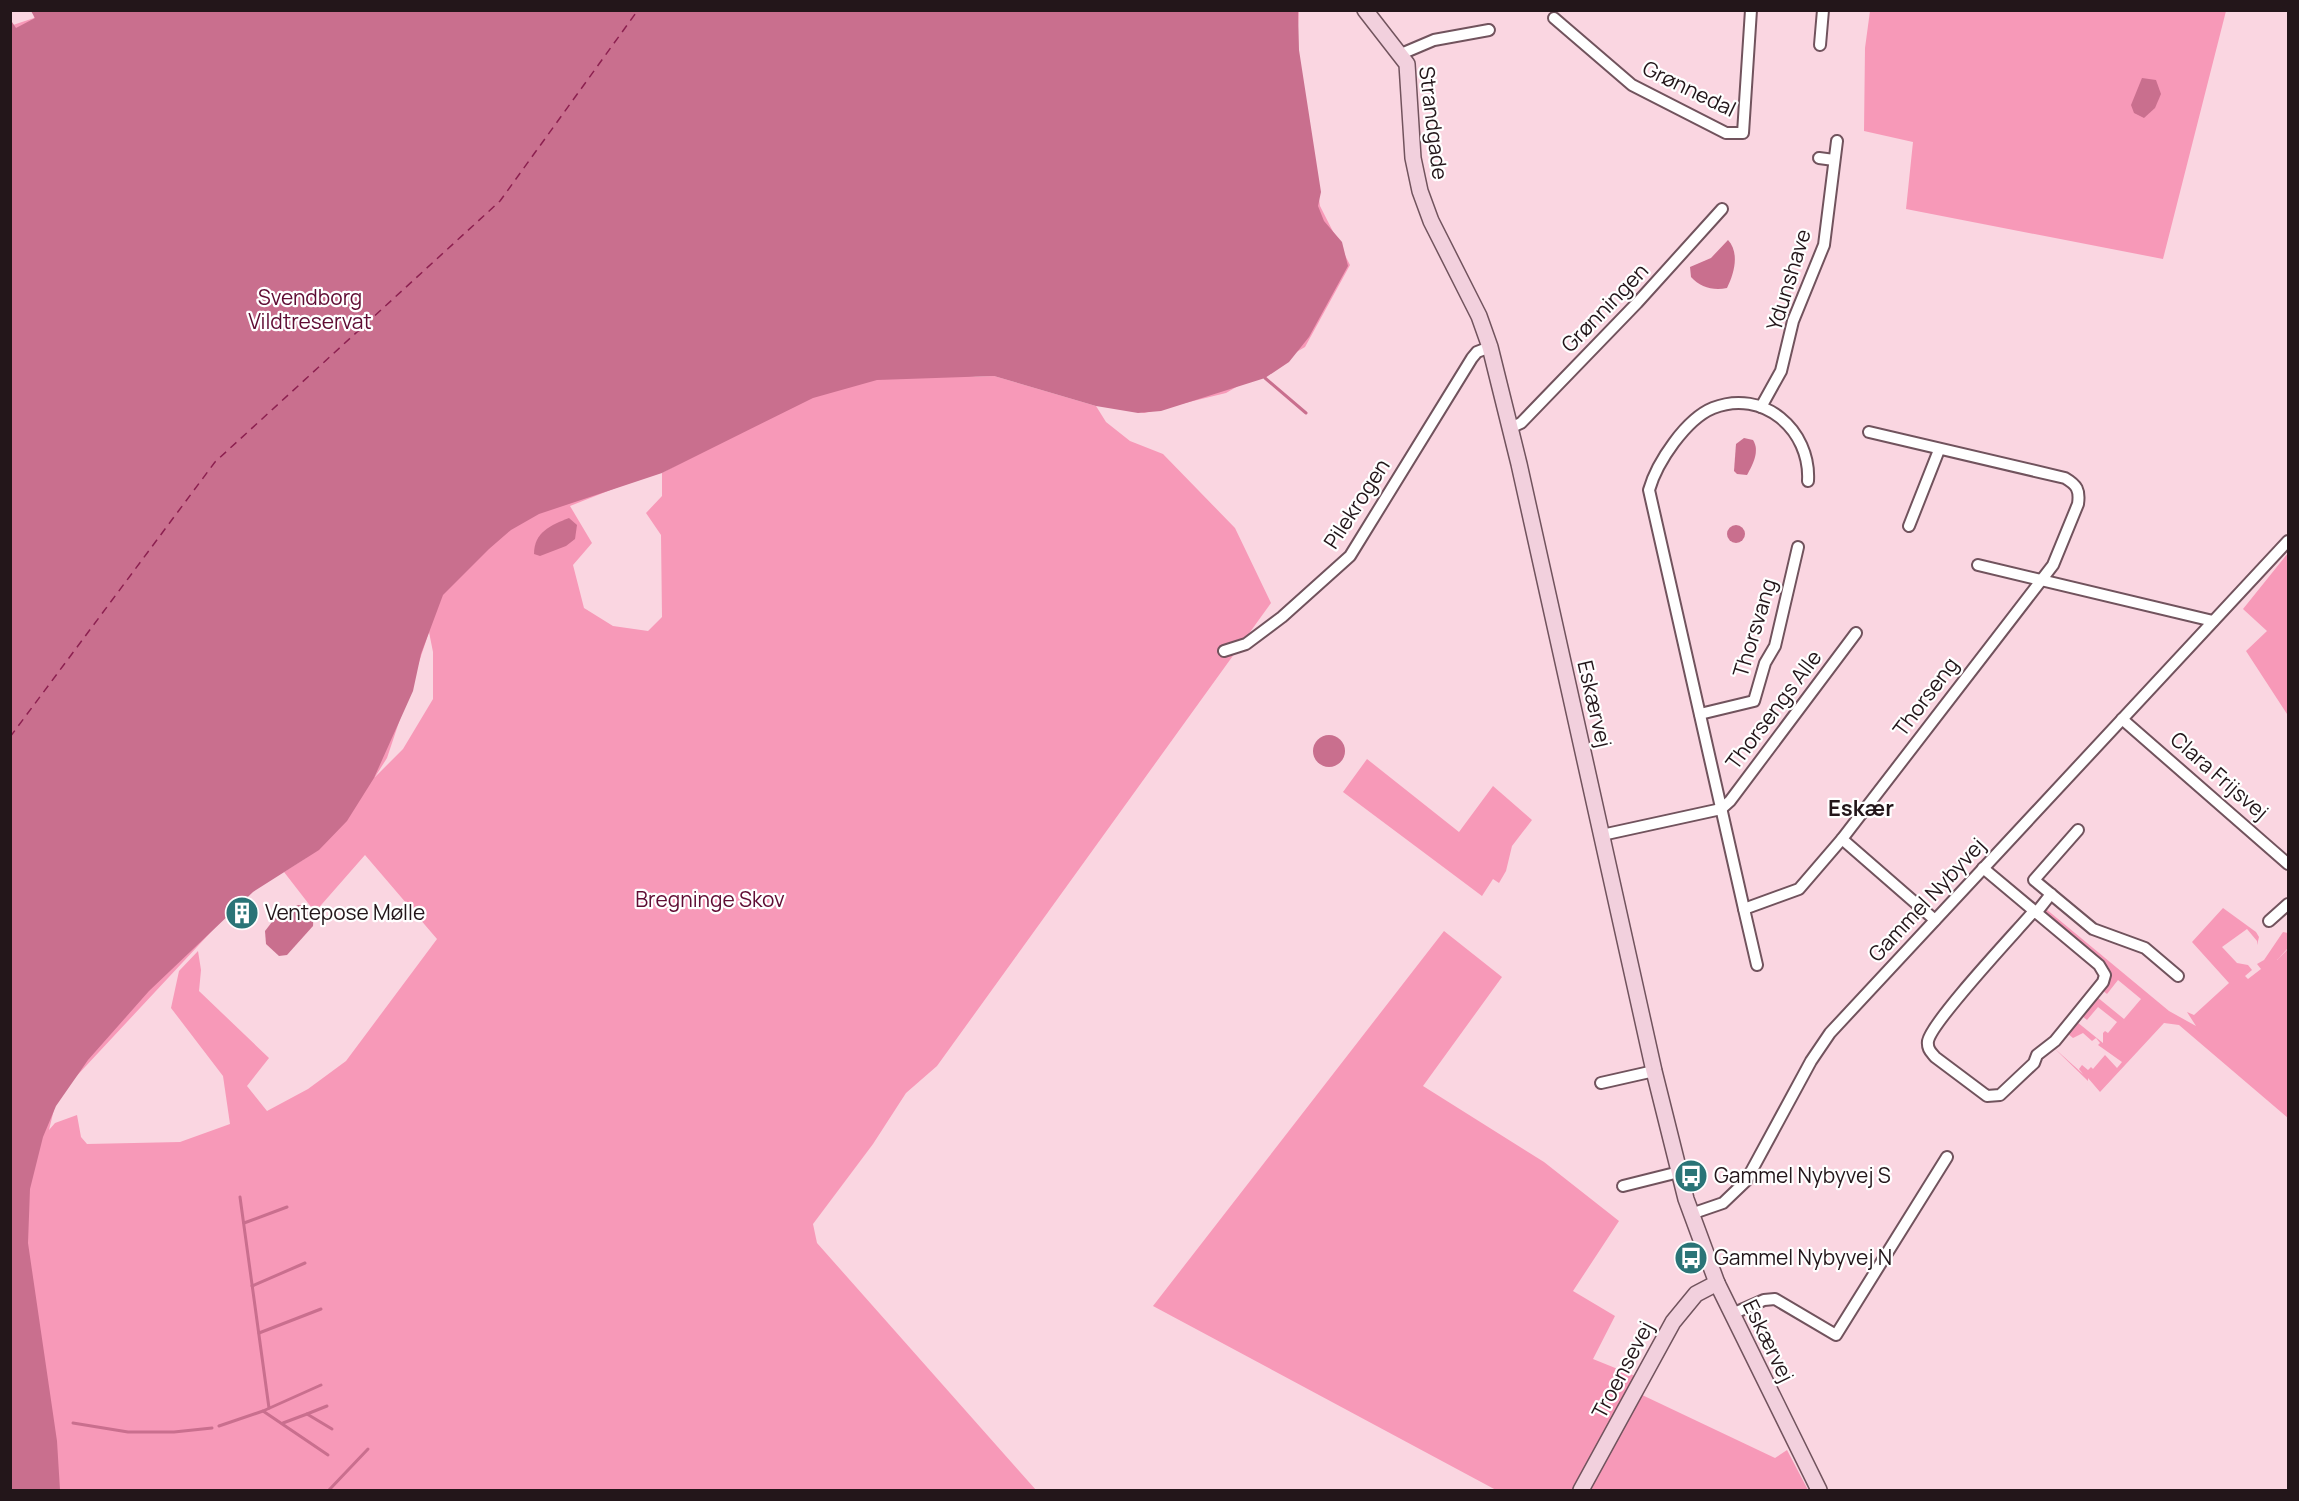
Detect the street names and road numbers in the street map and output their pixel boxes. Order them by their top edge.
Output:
street label: Grønnedal [1638,53,1741,123]
street label: Strandgade [1413,65,1455,181]
street label: Ydunshave [1759,226,1817,334]
street label: Grønningen [1555,257,1654,358]
street label: Pilekrogen [1317,453,1396,554]
street label: Thorsvang [1726,575,1782,680]
street label: Thorsengs Alle [1719,644,1827,775]
street label: Thorseng [1886,651,1964,742]
street label: Eskærvej [1571,657,1619,750]
street label: Clara Frijsvej [2165,725,2275,826]
street label: Gammel Nybyvej [1862,831,1991,967]
street label: Eskærvej [1737,1295,1801,1386]
street label: Troensevej [1585,1316,1659,1423]

